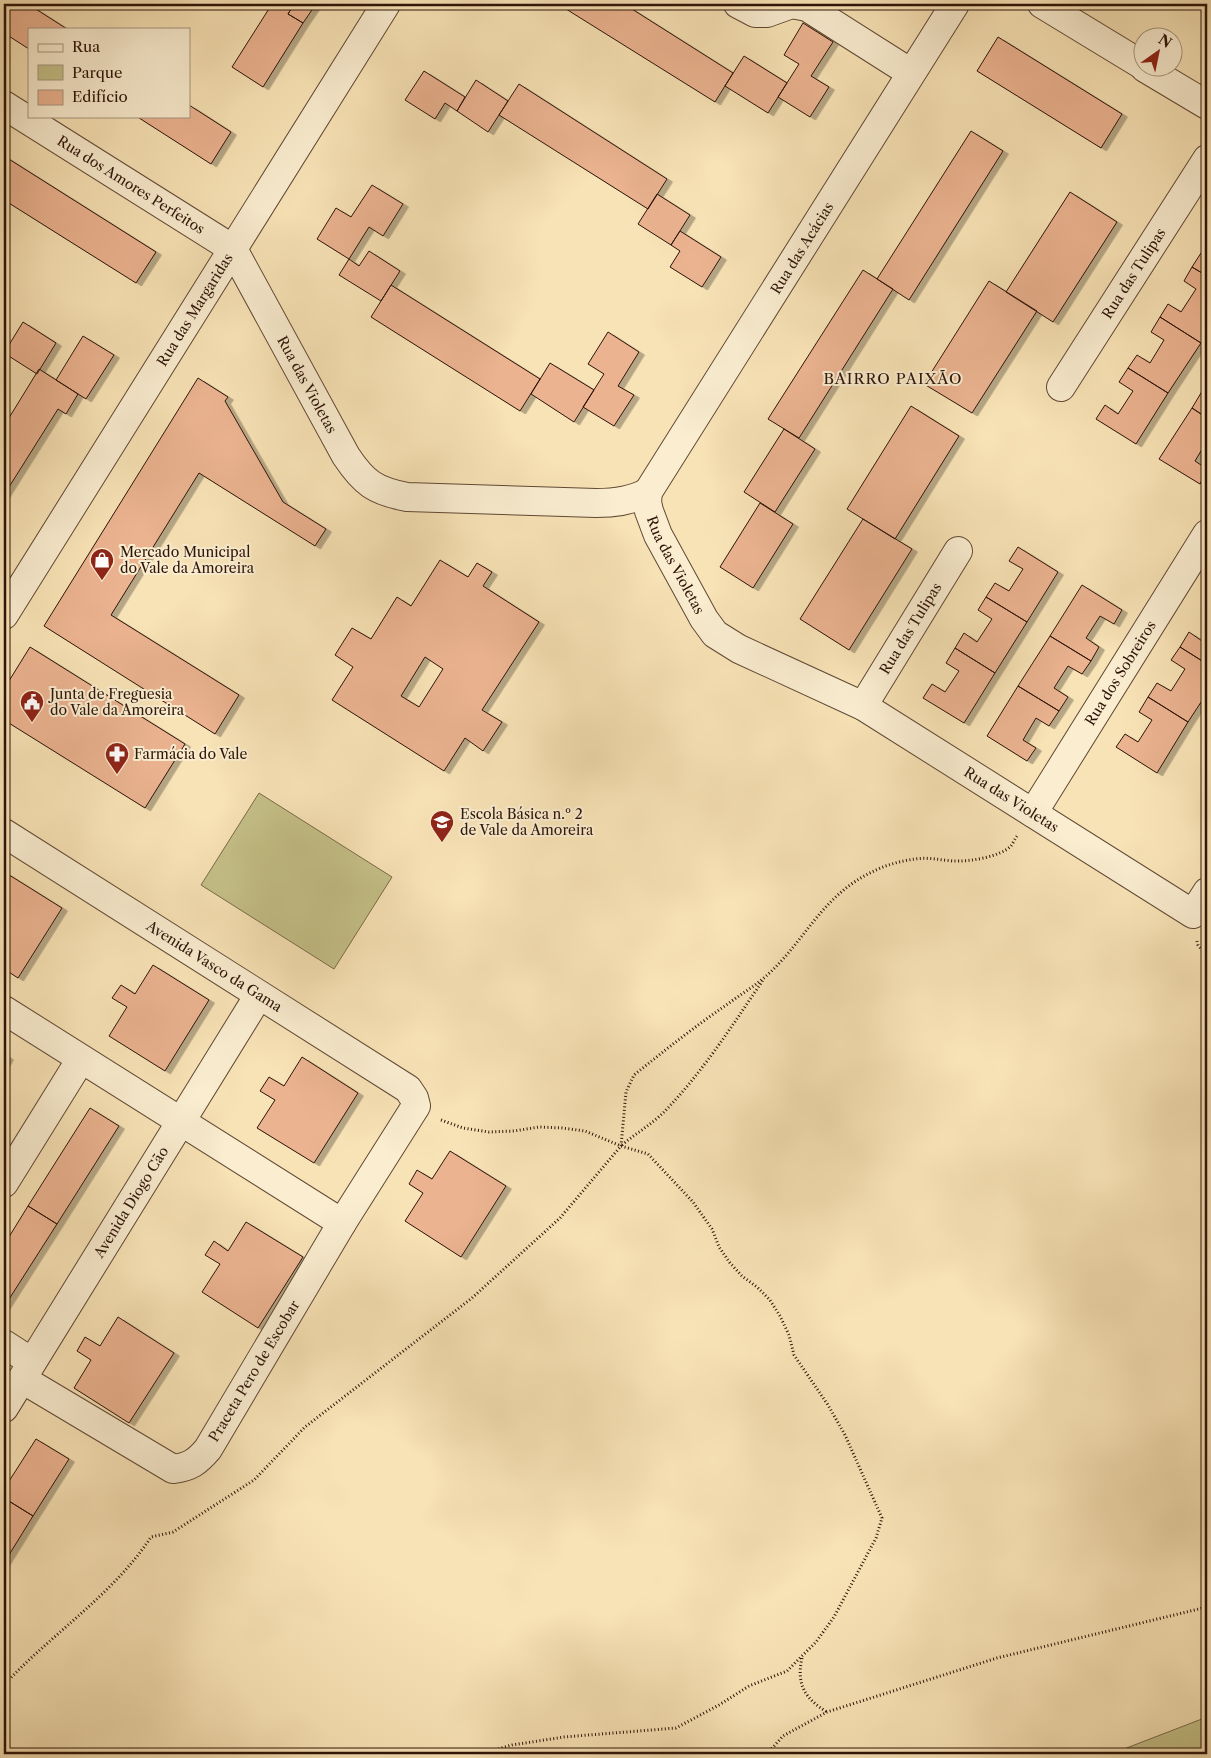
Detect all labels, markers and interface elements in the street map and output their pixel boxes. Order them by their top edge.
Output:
legend [28,28,190,118]
north arrow [1134,28,1184,78]
text: N [1155,30,1175,52]
text: Rua [72,37,100,56]
text: Parque [72,63,122,82]
text: Edifício [72,87,128,106]
street label: Rua dos Amores Perfeitos [54,132,208,238]
street label: Rua das Acácias [767,199,837,297]
street label: Rua das Tulipas [1098,224,1170,322]
street label: Rua das Margaridas [153,250,237,370]
street label: Rua das Violetas [273,333,341,437]
district label: BAIRRO PAIXÃO [824,369,962,388]
street label: Rua das Violetas [643,513,709,617]
place label: Mercado Municipal do Vale da Amoreira [120,543,255,577]
shop icon: Mercado Municipal do Vale da Amoreira [89,547,115,581]
street label: Rua das Tulipas [876,579,946,678]
street label: Rua dos Sobreiros [1081,617,1160,729]
place label: Junta de Freguesia do Vale da Amoreira [48,685,185,719]
public building icon: Junta de Freguesia do Vale da Amoreira [19,689,45,723]
pharmacy icon: Farmácia do Vale [104,741,130,775]
place label: Farmácia do Vale [134,745,248,763]
street label: Rua das Violetas [961,763,1062,836]
place label: Escola Básica n.º 2 de Vale da Amoreira [460,805,594,839]
school or university icon: Escola Básica n.º 2 de Vale da Amoreira [429,809,455,843]
street label: Avenida Vasco da Gama [142,916,286,1016]
street label: Avenida Diogo Cão [89,1143,172,1262]
street label: Praceta Pero de Escobar [205,1297,303,1445]

